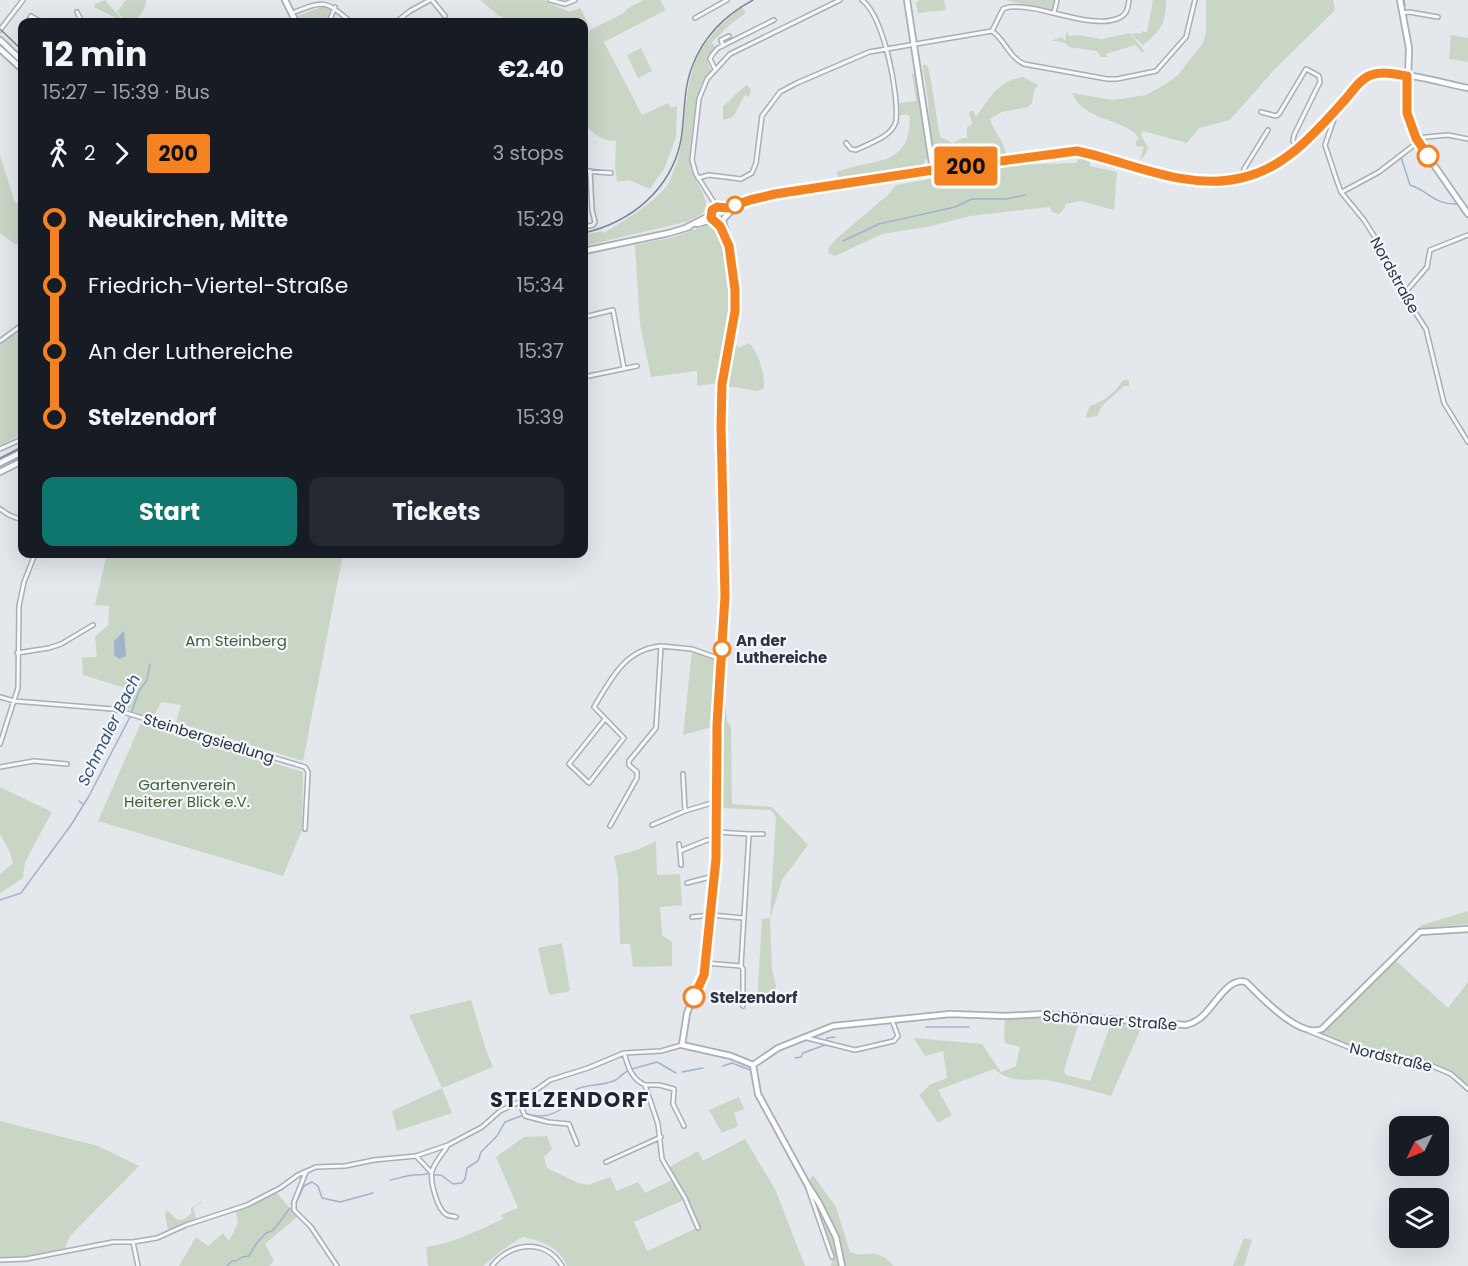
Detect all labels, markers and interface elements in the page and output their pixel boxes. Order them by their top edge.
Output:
text: 12 min [42,31,147,78]
text: €2.40 [498,54,564,85]
text: 15:27 – 15:39 · Bus [42,78,210,106]
icon: walk [42,137,75,170]
icon: forward [105,137,138,170]
text: 2 [84,139,96,167]
text: 200 [159,139,198,168]
text: 3 stops [492,139,564,167]
unlabelled marker [1417,145,1439,167]
line badge: 200 [932,146,1000,186]
text: 200 [946,152,986,181]
unlabelled marker [726,196,744,214]
text: Neukirchen, Mitte [88,204,288,235]
text: 15:29 [517,205,564,233]
street label: Nordstraße [1365,233,1425,317]
text: Friedrich-Viertel-Straße [88,270,348,301]
text: 15:34 [516,271,564,299]
text: An der Luthereiche [88,336,293,367]
text: 15:37 [518,337,564,365]
text: Stelzendorf [88,402,216,433]
text: 15:39 [516,403,564,431]
button: Start [42,477,297,546]
button: Tickets [309,477,564,546]
park label: Am Steinberg [185,630,287,651]
place label: An der Luthereiche [736,630,827,668]
marker: An der Luthereiche [713,640,731,658]
water label: Schmaler Bach [72,670,146,790]
street label: Steinbergsiedlung [141,708,277,768]
park label: Gartenverein Heiterer Blick e.V. [124,774,250,812]
marker: Stelzendorf [683,986,705,1008]
place label: Stelzendorf [710,987,798,1008]
street label: Schönauer Straße [1042,1005,1178,1035]
street label: Nordstraße [1348,1037,1434,1077]
district label: STELZENDORF [490,1085,650,1114]
north arrow [1389,1116,1449,1176]
map controls [1389,1116,1449,1248]
button: layers [1389,1188,1449,1248]

